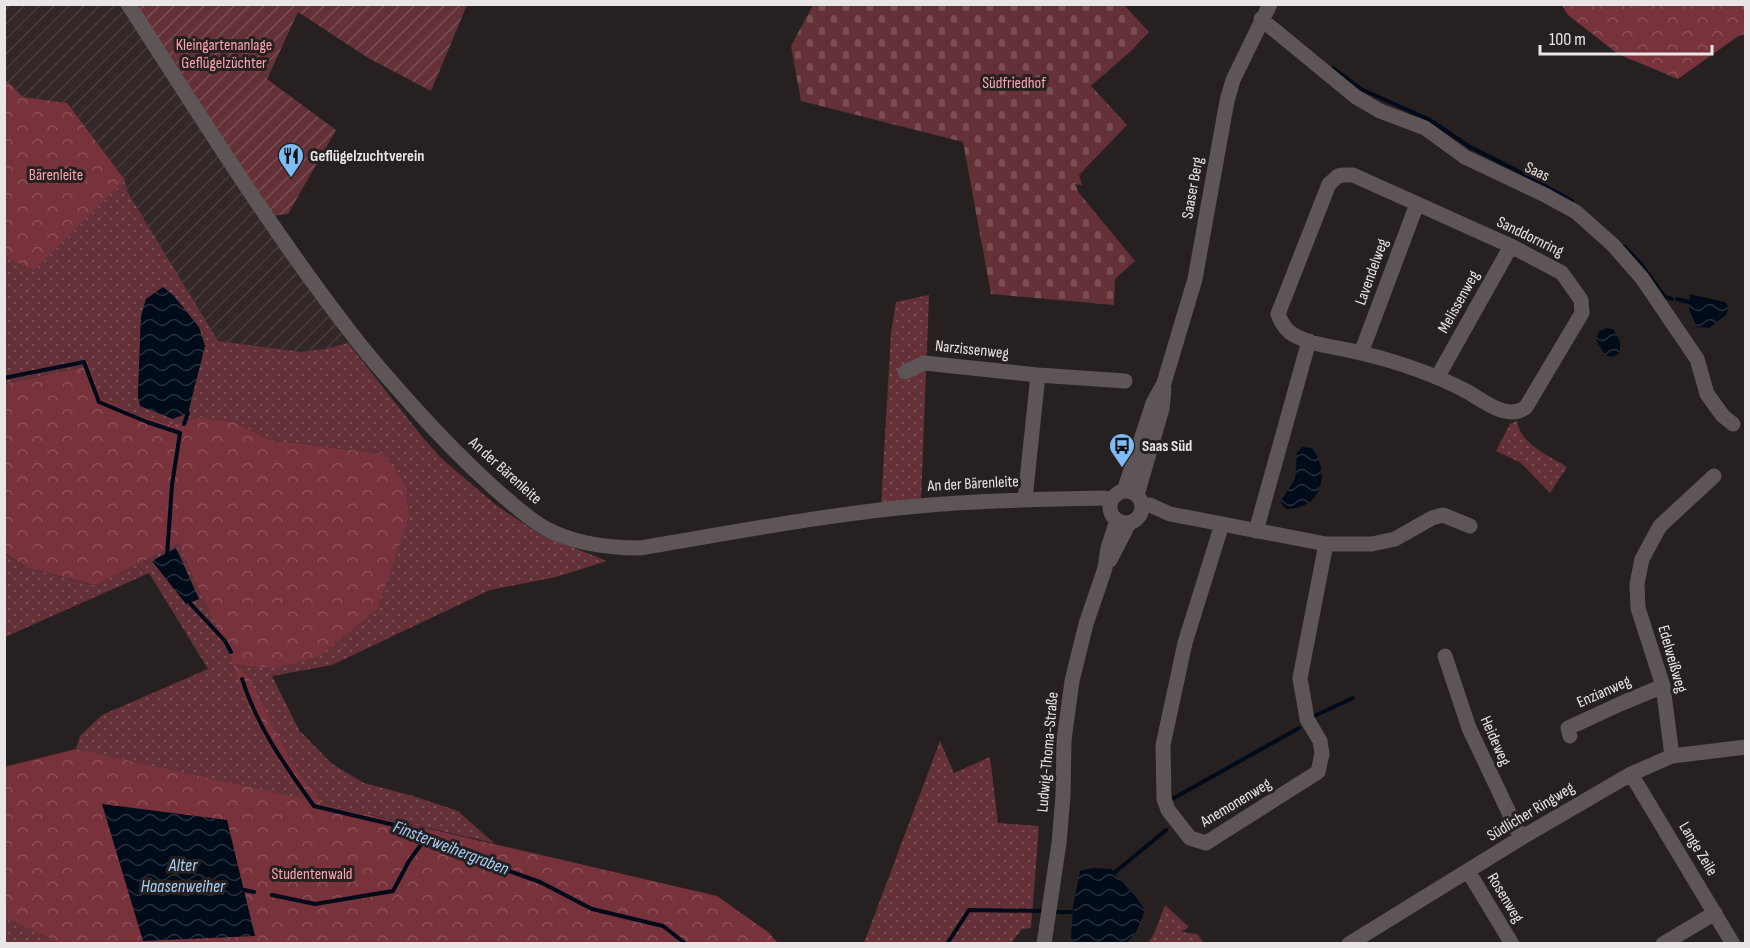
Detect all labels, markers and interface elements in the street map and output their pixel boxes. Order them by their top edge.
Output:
scale bar [1540,18,1712,56]
text: 100 m [1549,29,1586,50]
park label: Kleingartenanlage Geflügelzüchter [176,36,272,73]
park label: Südfriedhof [982,74,1046,93]
restaurant icon: Geflügelzuchtverein [276,141,306,179]
place label: Geflügelzuchtverein [310,147,424,166]
street label: Saaser Berg [1178,156,1208,220]
street label: Saas [1522,158,1553,186]
park label: Bärenleite [29,166,83,185]
street label: Sanddornring [1493,213,1567,261]
street label: Lavendelweg [1351,236,1393,308]
street label: Melissenweg [1434,267,1484,337]
street label: Narzissenweg [934,337,1010,363]
bus stop icon: Saas Süd [1107,431,1137,469]
street label: An der Bärenleite [464,433,545,509]
place label: Saas Süd [1142,437,1192,456]
street label: An der Bärenleite [926,472,1019,496]
street label: Edelweißweg [1653,623,1691,695]
street label: Enzianweg [1574,672,1634,712]
street label: Ludwig-Thoma-Straße [1033,691,1063,813]
street label: Heideweg [1476,713,1514,769]
street label: Anemonenweg [1196,774,1275,832]
street label: Südlicher Ringweg [1484,778,1578,846]
water label: Finsterweihergraben [390,816,512,880]
street label: Lange Zeile [1675,819,1721,879]
water label: Alter Haasenweiher [141,855,226,897]
park label: Studentenwald [271,865,353,884]
street label: Rosenweg [1483,870,1527,926]

